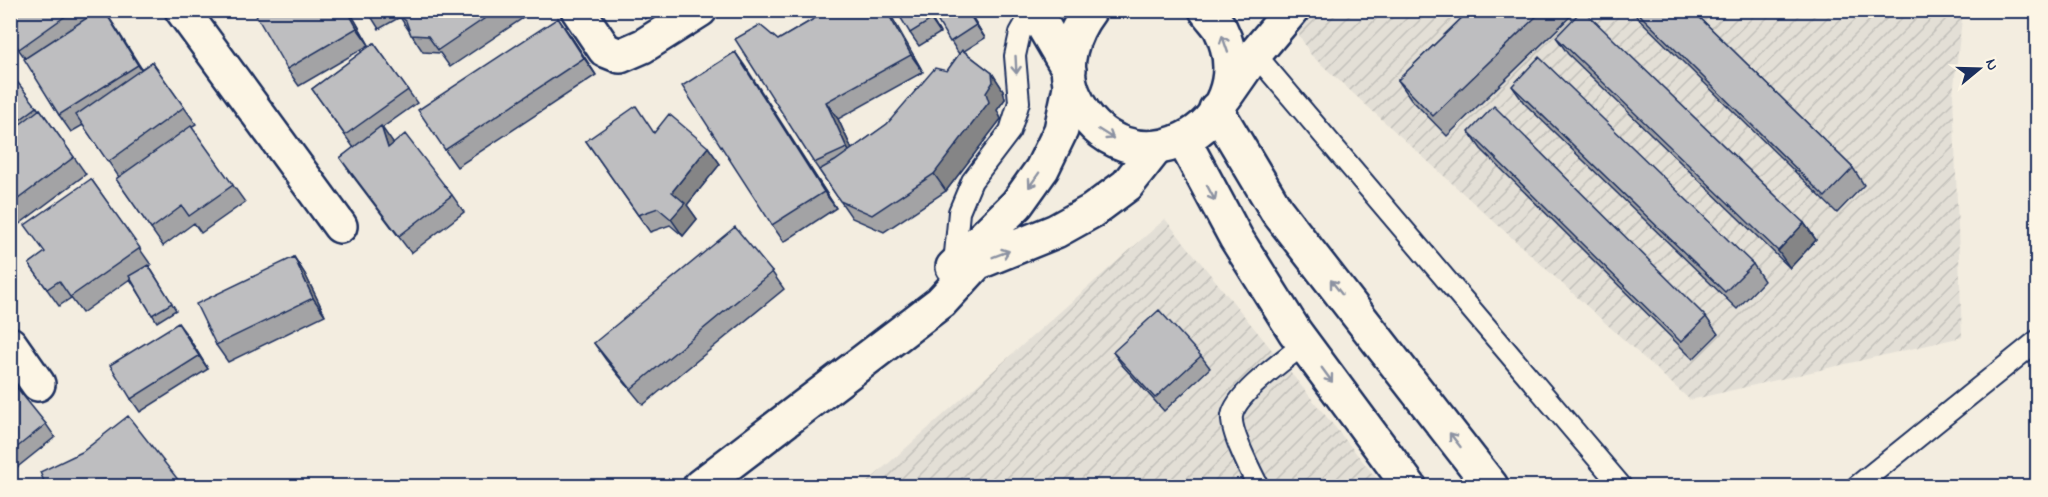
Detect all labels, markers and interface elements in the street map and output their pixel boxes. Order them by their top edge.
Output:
one-way arrow [1218,35,1229,54]
north arrow [1949,39,2009,99]
one-way arrow [1011,54,1022,74]
text: N [1978,56,2004,74]
one-way arrow [1097,127,1114,140]
one-way arrow [1028,171,1041,187]
one-way arrow [1206,183,1217,201]
one-way arrow [992,248,1010,259]
one-way arrow [1329,279,1342,295]
one-way arrow [1320,366,1333,382]
one-way arrow [1449,433,1462,449]

